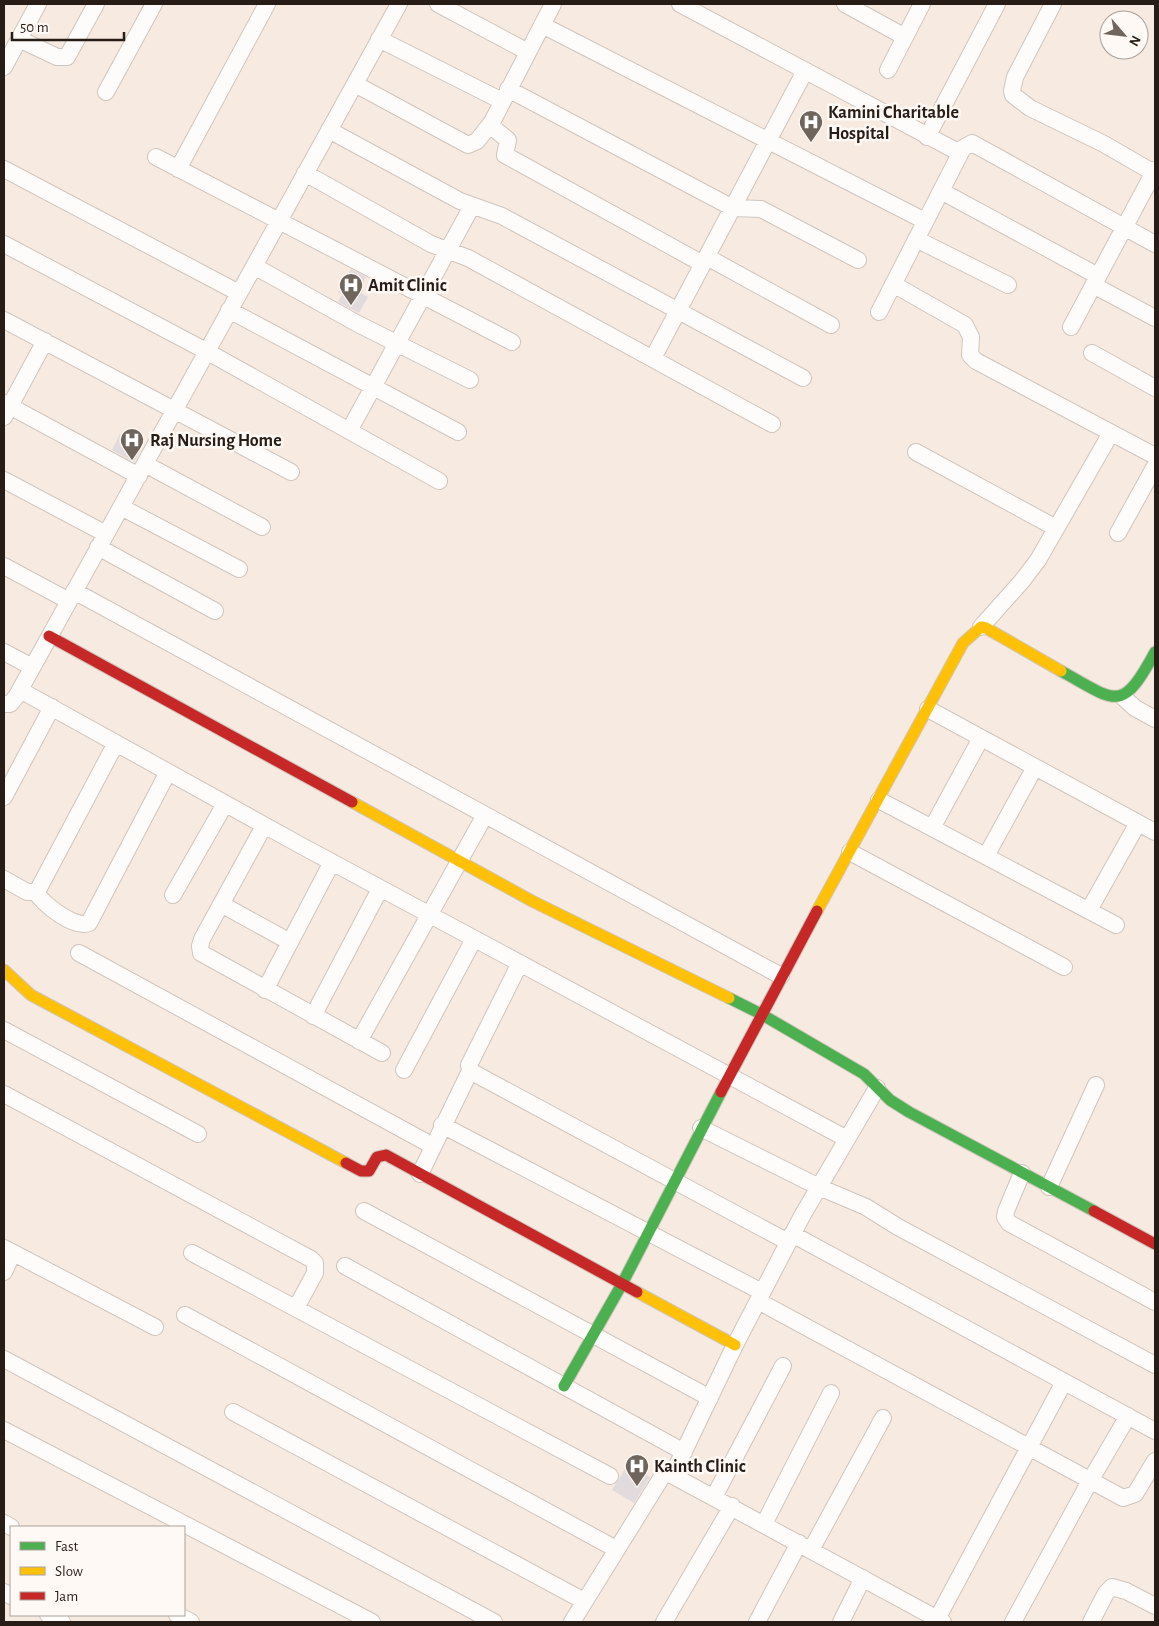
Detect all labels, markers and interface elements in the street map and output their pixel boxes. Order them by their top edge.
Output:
scale bar [12,10,125,42]
north arrow [1099,10,1149,60]
text: 50 m [20,20,49,35]
text: N [1126,33,1143,48]
place label: Kamini Charitable Hospital [828,104,959,143]
hospital icon: Kamini Charitable Hospital [798,109,824,143]
hospital icon: Amit Clinic [338,272,364,306]
place label: Amit Clinic [368,277,447,295]
hospital icon: Raj Nursing Home [119,427,145,461]
place label: Raj Nursing Home [150,432,282,450]
hospital icon: Kainth Clinic [624,1453,650,1487]
place label: Kainth Clinic [654,1458,746,1476]
legend [10,1526,185,1616]
text: Fast [55,1539,79,1554]
text: Slow [55,1564,83,1579]
text: Jam [55,1589,78,1604]

